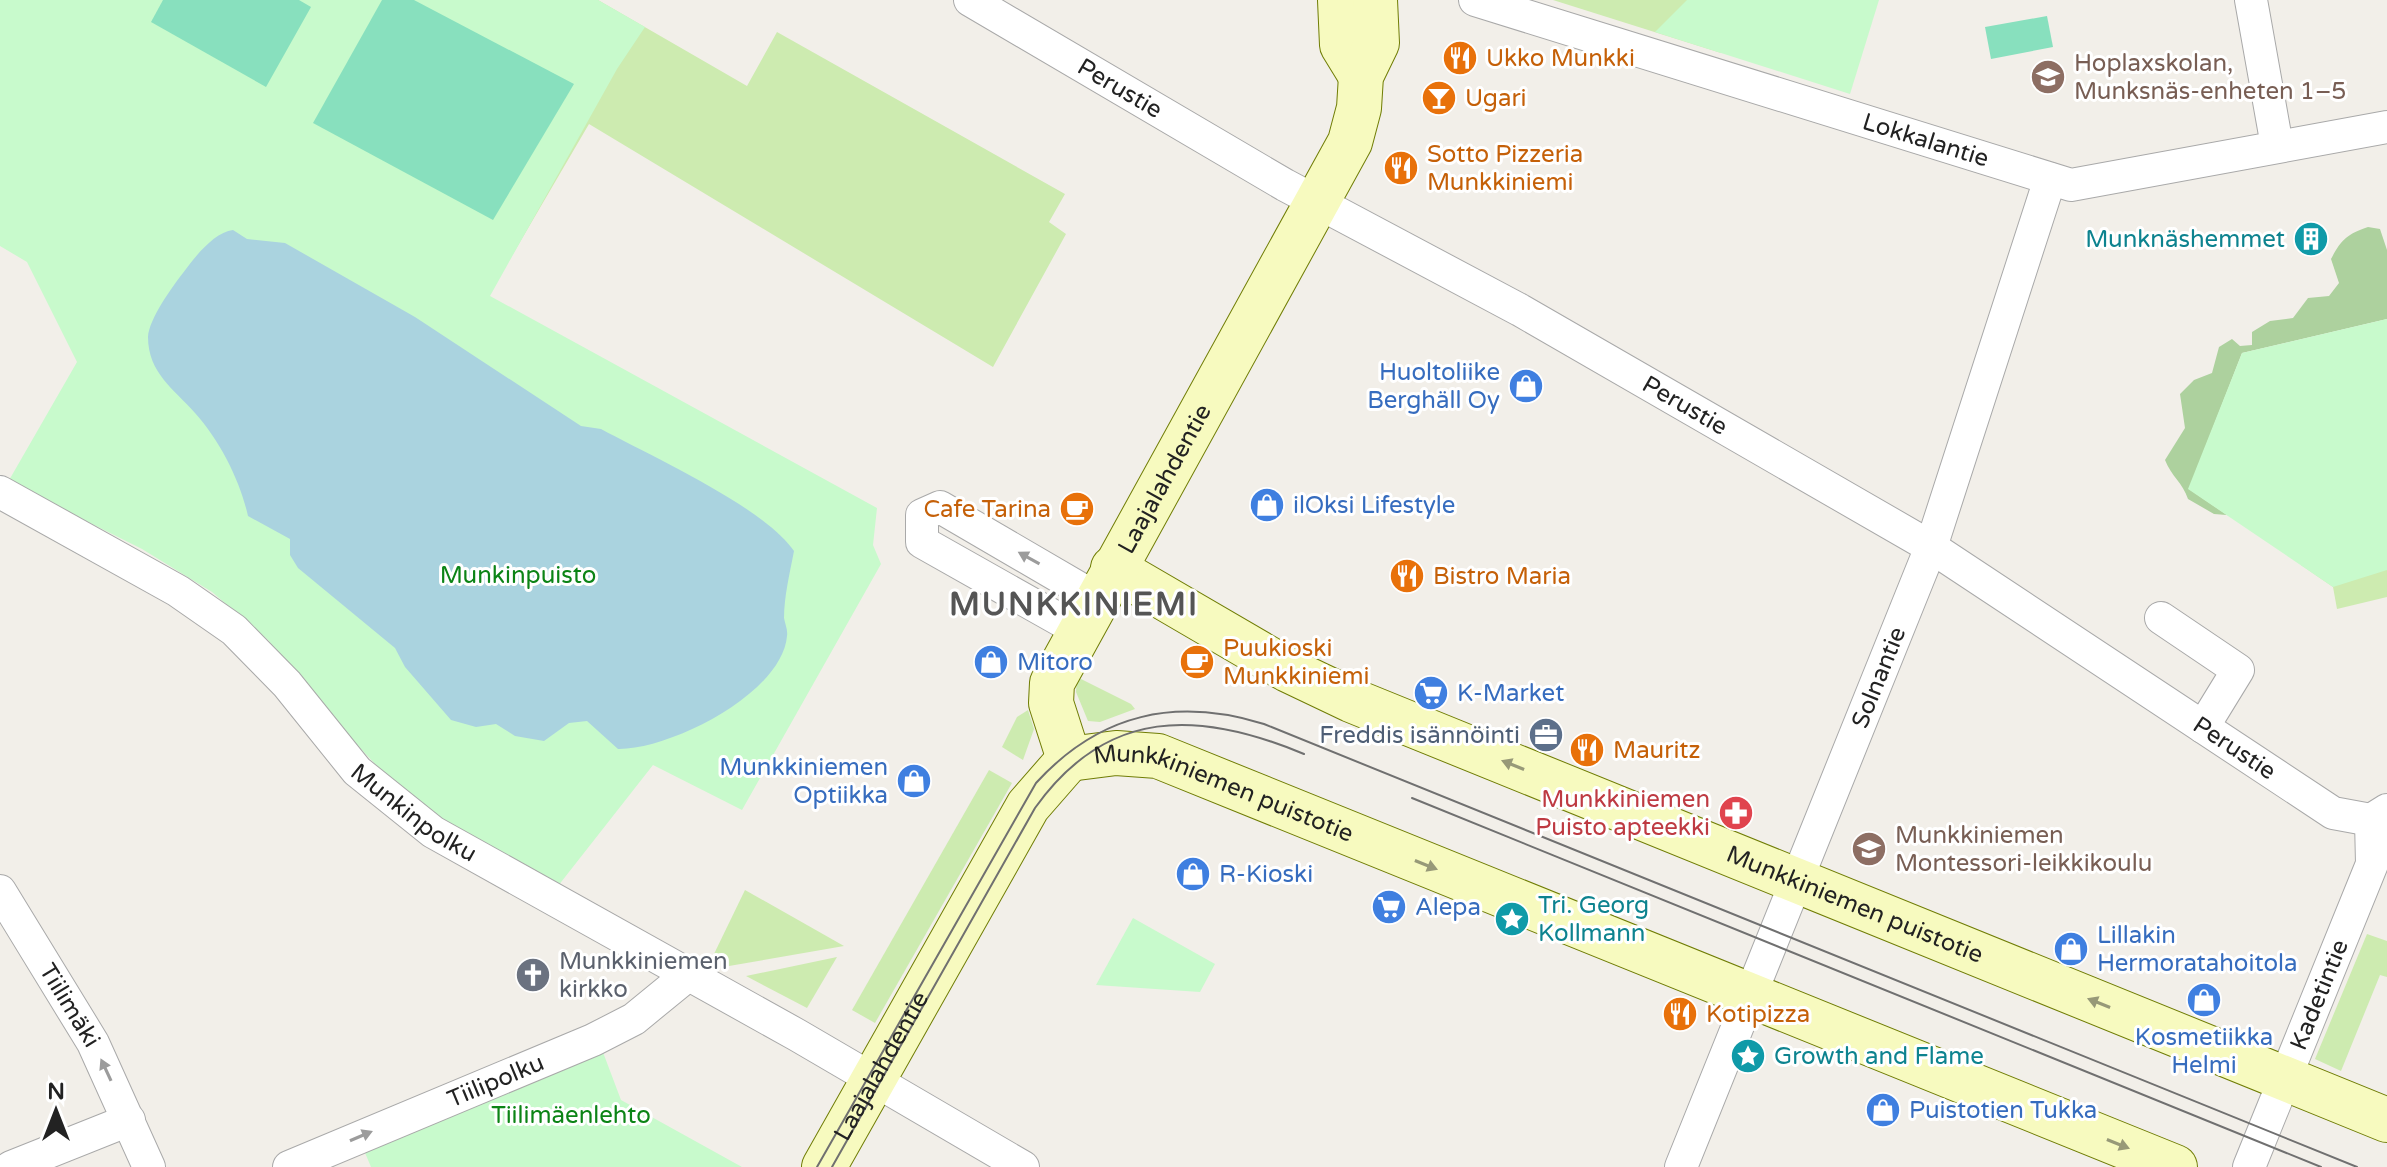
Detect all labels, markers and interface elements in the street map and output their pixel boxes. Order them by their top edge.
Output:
restaurant icon: Ukko Munkki [1441,39,1479,77]
place label: Ukko Munkki [1486,44,1635,73]
place label: Hoplaxskolan, Munksnäs-enheten 1–5 [2074,49,2346,106]
street label: Perustie [1072,52,1167,125]
school or university icon: Hoplaxskolan, Munksnäs-enheten 1–5 [2029,58,2067,96]
bar icon: Ugari [1420,79,1458,117]
place label: Ugari [1465,84,1527,113]
street label: Lokkalantie [1859,107,1992,174]
place label: Sotto Pizzeria Munkkiniemi [1427,140,1583,197]
restaurant icon: Sotto Pizzeria Munkkiniemi [1382,149,1420,187]
building icon: Munknäshemmet [2292,220,2330,258]
place label: Munknäshemmet [2085,225,2285,254]
place label: Huoltoliike Berghäll Oy [1367,358,1500,415]
shop icon: Huoltoliike Berghäll Oy [1507,367,1545,405]
street label: Perustie [1637,370,1732,441]
street label: Laajalahdentie [1112,399,1218,559]
shop icon: ilOksi Lifestyle [1248,486,1286,524]
cafe icon: Cafe Tarina [1058,490,1096,528]
place label: ilOksi Lifestyle [1293,491,1455,520]
place label: Cafe Tarina [923,495,1051,524]
one-way arrow [1018,551,1040,565]
restaurant icon: Bistro Maria [1388,557,1426,595]
park label: Munkinpuisto [440,561,596,590]
place label: Bistro Maria [1433,562,1571,591]
district label: MUNKKINIEMI [949,586,1199,624]
street label: Solnantie [1846,623,1912,732]
place label: Puukioski Munkkiniemi [1223,634,1369,691]
shop icon: Mitoro [972,643,1010,681]
cafe icon: Puukioski Munkkiniemi [1178,643,1216,681]
place label: Mitoro [1017,648,1093,677]
supermarket icon: K-Market [1412,674,1450,712]
place label: K-Market [1457,679,1564,708]
street label: Perustie [2187,710,2281,786]
office icon: Freddis isännöinti [1527,716,1565,754]
place label: Freddis isännöinti [1319,721,1520,750]
restaurant icon: Mauritz [1568,731,1606,769]
place label: Mauritz [1613,736,1700,765]
street label: Munkkiniemen puistotie [1092,739,1358,848]
place label: Munkkiniemen Optiikka [719,753,888,810]
street label: Munkinpolku [345,758,482,868]
one-way arrow [1501,758,1525,771]
shop icon: Munkkiniemen Optiikka [895,762,933,800]
place label: Munkkiniemen Puisto apteekki [1535,785,1710,842]
pharmacy icon: Munkkiniemen Puisto apteekki [1717,794,1755,832]
place label: Munkkiniemen Montessori-leikkikoulu [1895,821,2152,878]
school or university icon: Munkkiniemen Montessori-leikkikoulu [1850,830,1888,868]
street label: Munkkiniemen puistotie [1722,840,1987,970]
shop icon: R-Kioski [1174,855,1212,893]
one-way arrow [1414,859,1438,872]
place label: R-Kioski [1219,860,1313,889]
supermarket icon: Alepa [1370,888,1408,926]
place label: Tri. Georg Kollmann [1538,891,1649,948]
place label: Alepa [1415,893,1481,922]
place icon: Tri. Georg Kollmann [1493,900,1531,938]
place label: Lillakin Hermoratahoitola [2097,921,2297,978]
shop icon: Lillakin Hermoratahoitola [2052,930,2090,968]
street label: Kadetintie [2284,935,2355,1054]
place label: Munkkiniemen kirkko [559,947,728,1004]
church icon: Munkkiniemen kirkko [514,956,552,994]
street label: Tiilimäki [33,958,106,1053]
shop icon: Kosmetiikka Helmi [2185,981,2223,1019]
street label: Laajalahdentie [828,987,935,1146]
restaurant icon: Kotipizza [1661,995,1699,1033]
one-way arrow [2087,996,2111,1009]
place label: Kotipizza [1706,1000,1810,1029]
place label: Kosmetiikka Helmi [2135,1023,2273,1080]
place icon: Growth and Flame [1729,1037,1767,1075]
place label: Growth and Flame [1774,1042,1984,1071]
street label: Tiilipolku [443,1048,548,1114]
one-way arrow [99,1059,113,1082]
north arrow [16,1071,96,1151]
text: N [47,1079,65,1105]
shop icon: Puistotien Tukka [1864,1091,1902,1129]
place label: Puistotien Tukka [1909,1096,2097,1125]
park label: Tiilimäenlehto [491,1101,651,1130]
one-way arrow [349,1130,372,1143]
one-way arrow [2106,1138,2130,1151]

